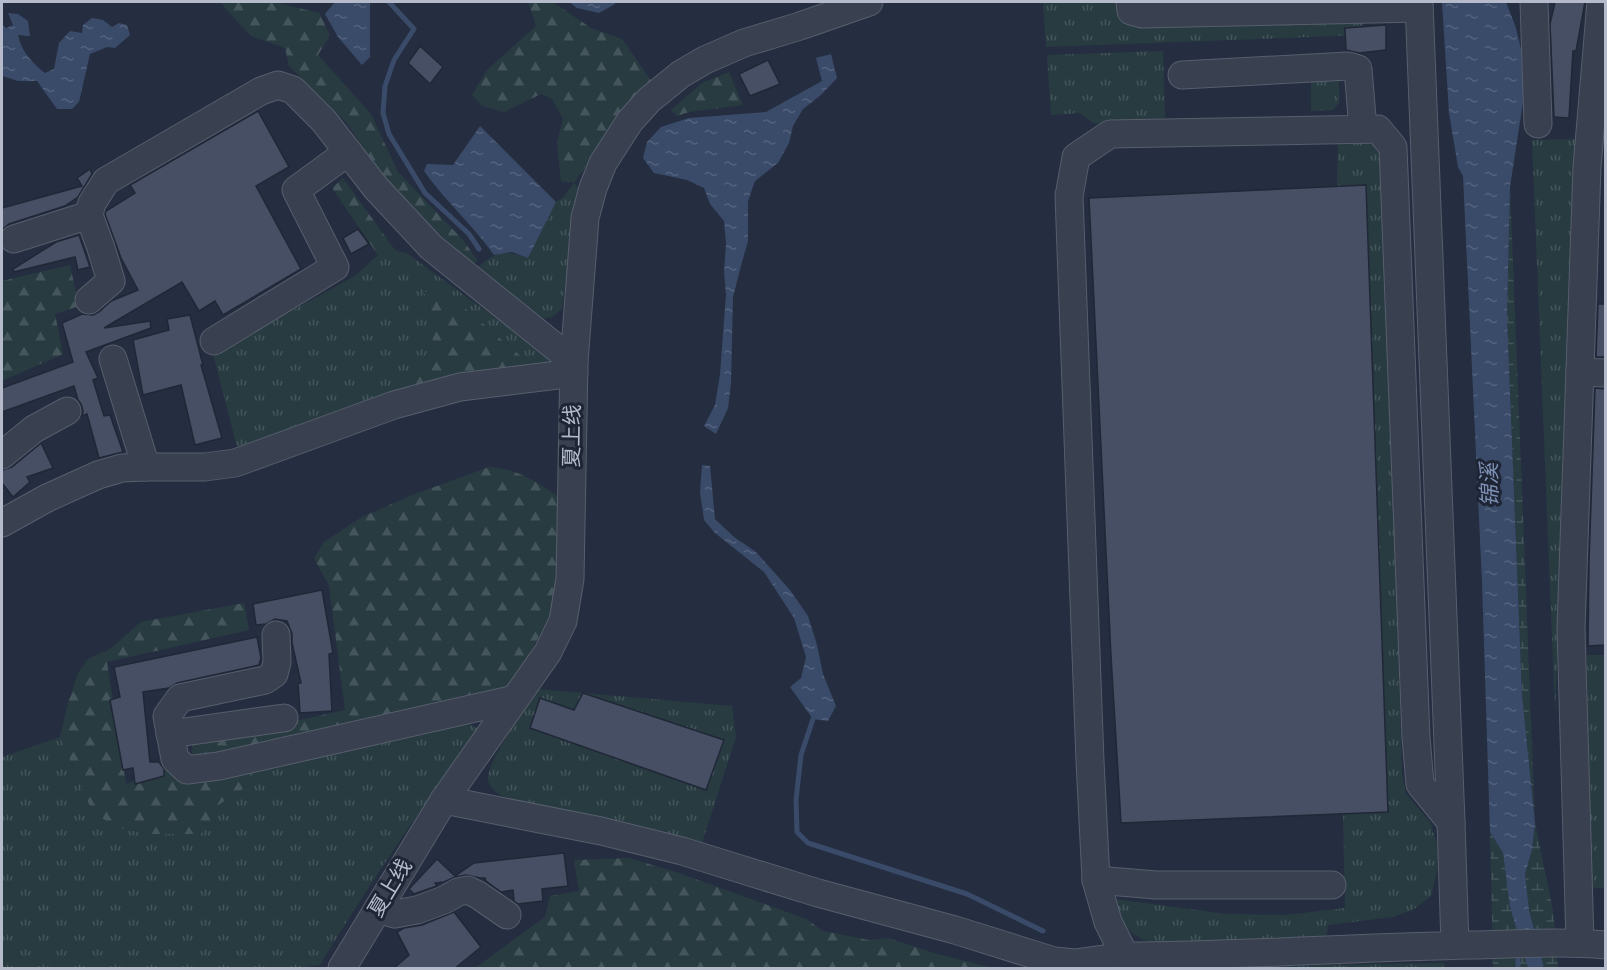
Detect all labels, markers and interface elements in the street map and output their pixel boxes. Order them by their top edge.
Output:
street label: 夏上线 [556,404,588,468]
water label: 锦溪 [1473,461,1505,507]
street label: 夏上线 [361,853,419,923]

